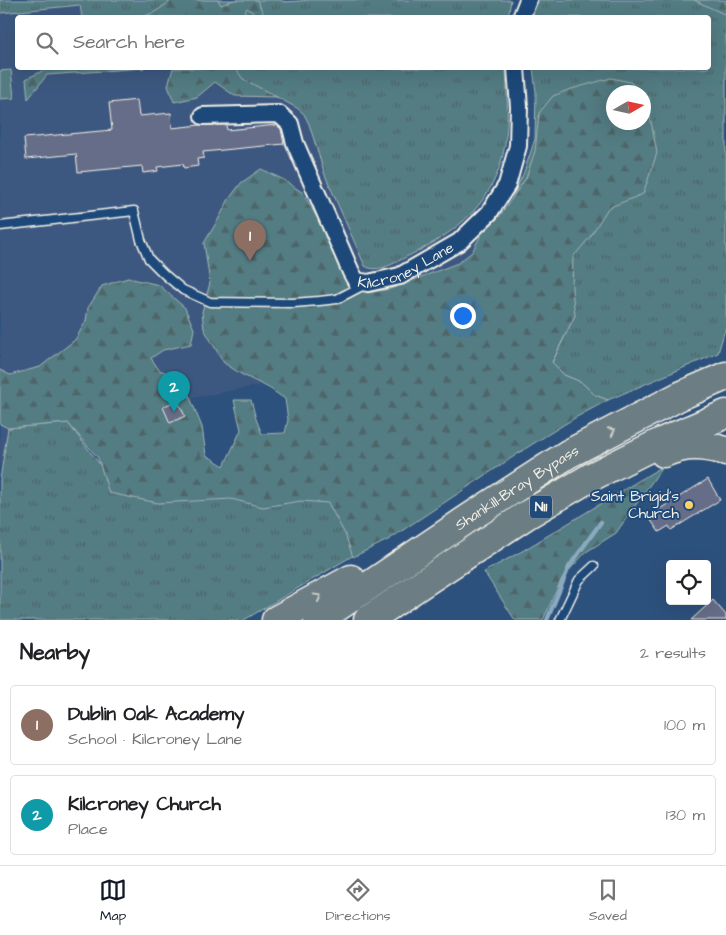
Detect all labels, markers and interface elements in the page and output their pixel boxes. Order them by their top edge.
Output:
search box [15,15,711,70]
icon: search [33,29,61,57]
text: Search here [73,29,185,56]
north arrow [606,85,651,130]
pin: 1 [234,220,266,261]
street label: Kilcroney Lane [356,237,458,294]
your location [450,303,476,329]
pin: 2 [158,371,190,412]
one-way arrow [607,427,616,437]
street label: Shankill-Bray Bypass [451,439,583,535]
place label: Saint Brigid's Church [591,486,680,524]
road number: N11 [530,496,552,518]
marker: Saint Brigid's Church [683,499,695,511]
map controls [666,560,711,605]
button: locate [666,560,711,605]
one-way arrow [313,593,322,603]
text: Nearby [20,638,90,667]
text: 2 results [640,642,706,664]
text: Dublin Oak Academy [68,701,244,728]
text: 1 [36,714,38,736]
text: 100 m [664,714,705,736]
text: School · Kilcroney Lane [68,728,242,750]
text: Kilcroney Church [68,791,221,818]
text: 2 [32,804,42,826]
text: 130 m [666,804,705,826]
text: Place [68,818,108,840]
tab: Map [99,876,127,926]
tab: Directions [325,876,390,926]
tab: Saved [589,876,627,926]

